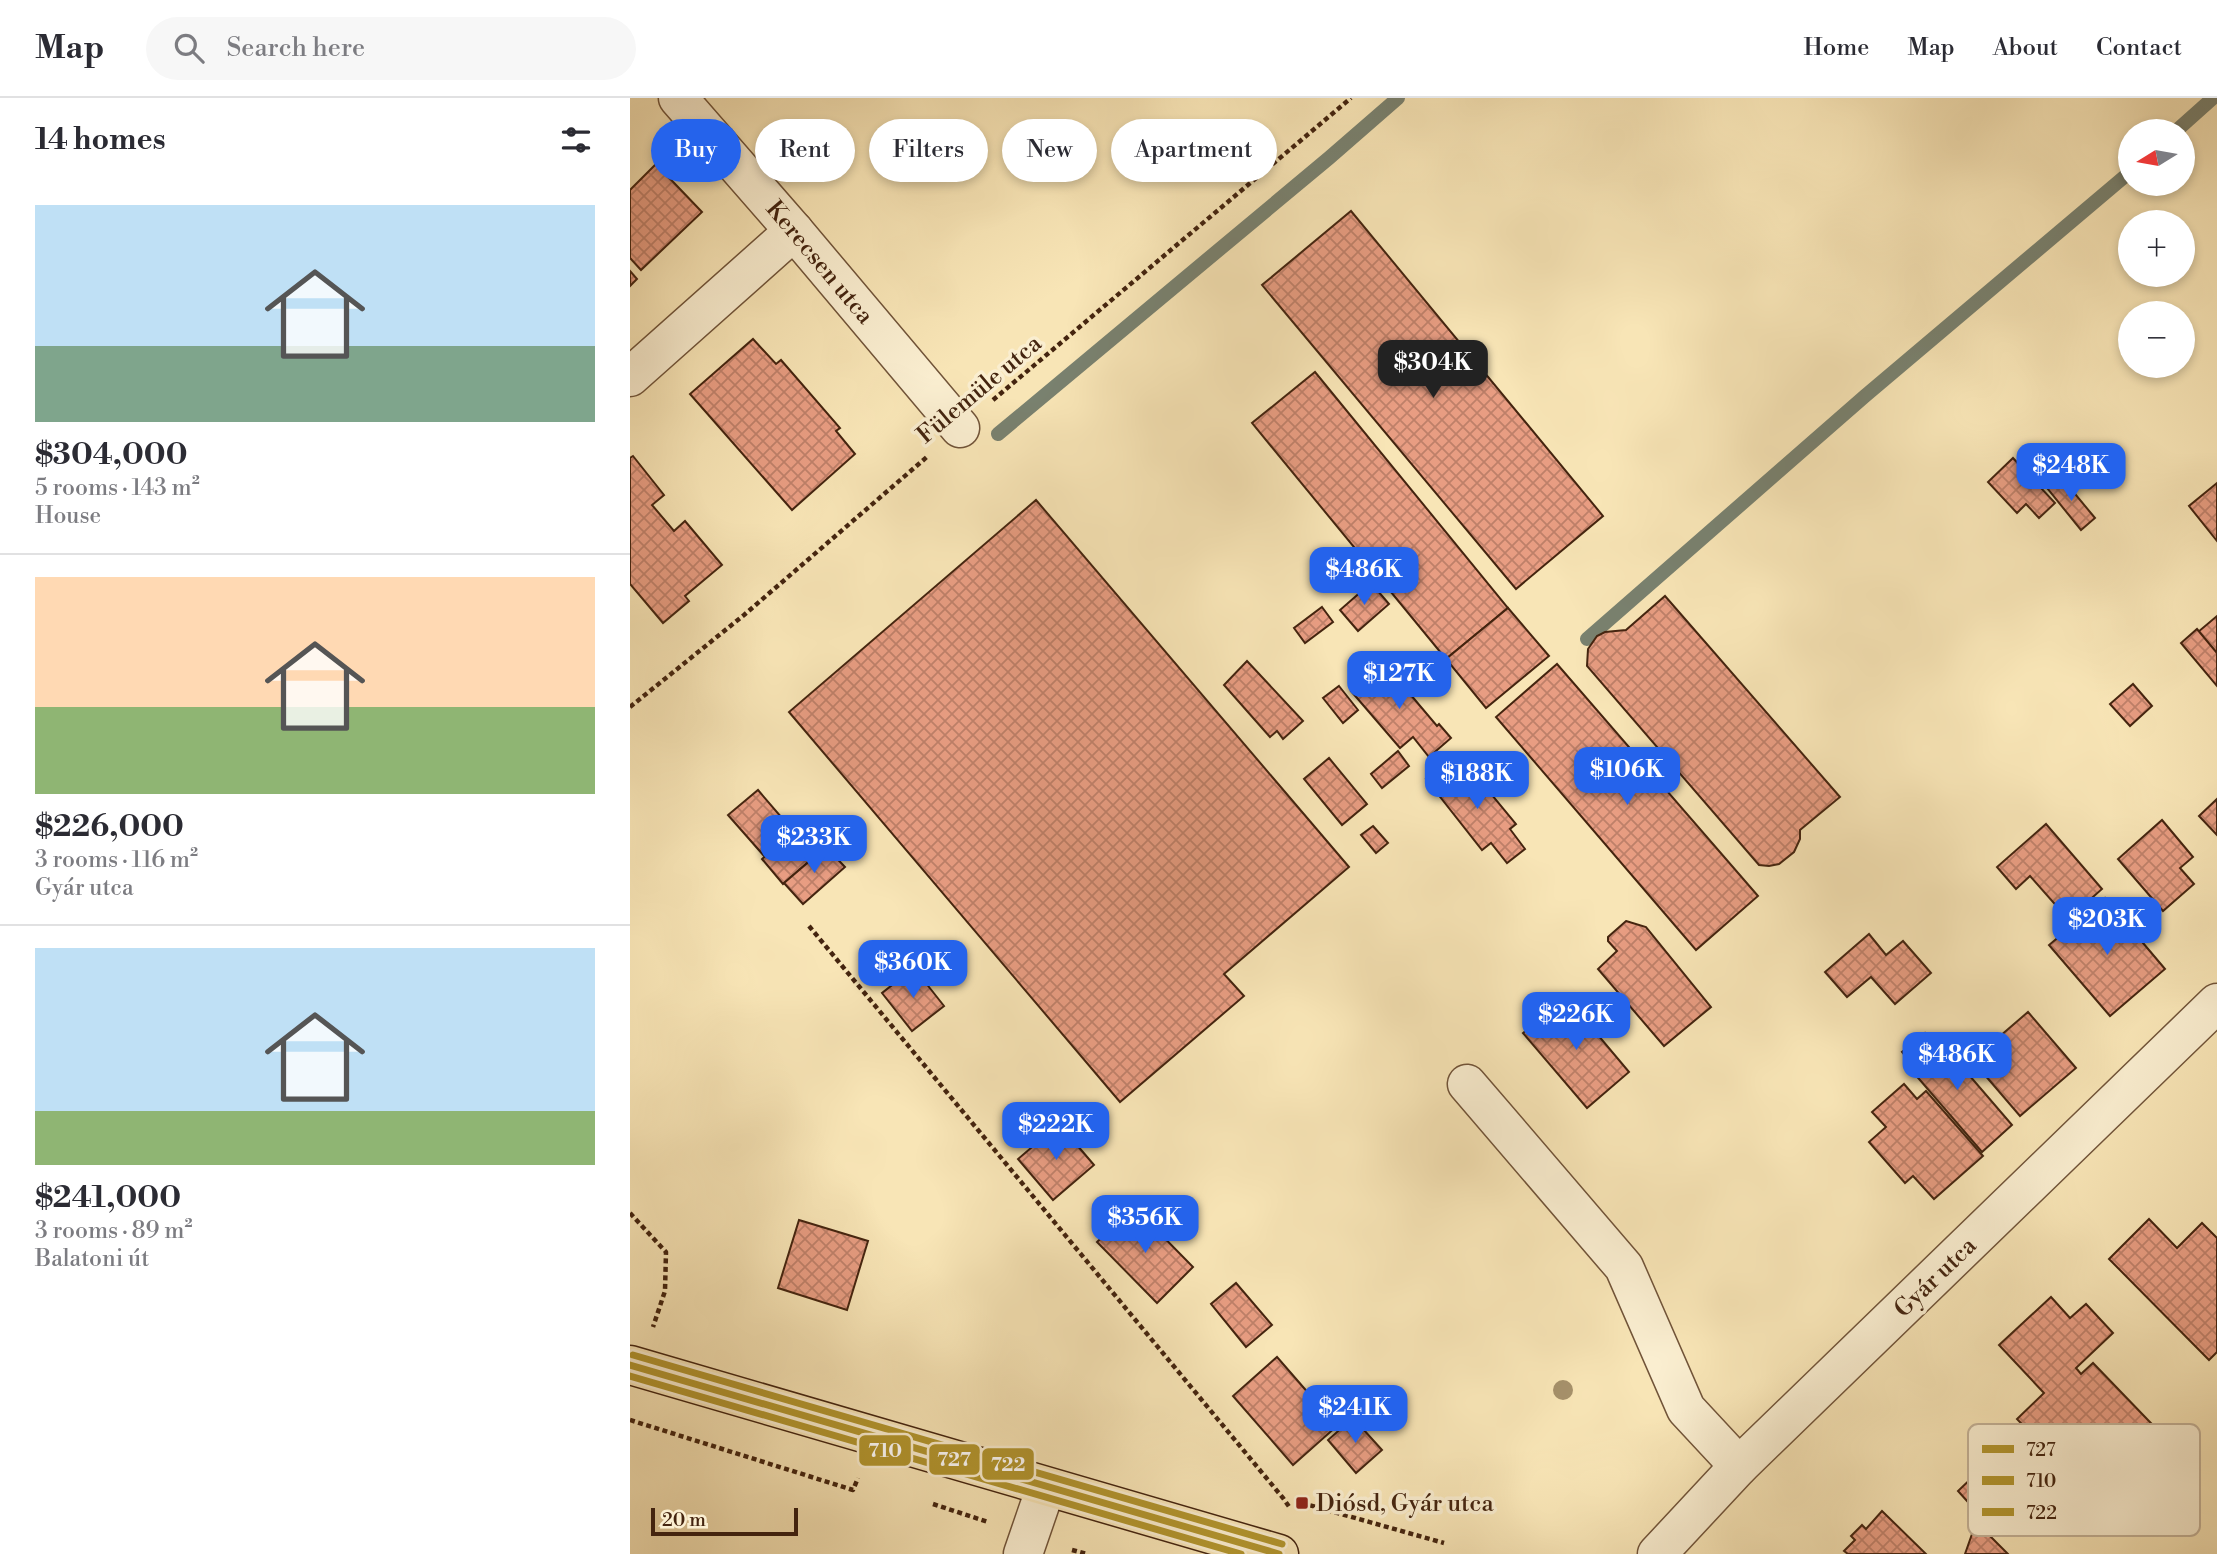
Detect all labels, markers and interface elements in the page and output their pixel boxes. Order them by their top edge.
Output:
search box [146,17,636,80]
text: Map [35,28,104,69]
icon: search [170,29,208,67]
text: Search here [226,32,365,64]
text: Home [1804,33,1869,63]
text: Map [1907,33,1955,63]
text: About [1993,33,2058,63]
text: Contact [2096,33,2182,63]
chip: Buy [651,119,741,182]
chip: Rent [755,119,855,182]
chip: Filters [869,119,988,182]
chip: New [1002,119,1097,182]
chip: Apartment [1111,119,1277,182]
north arrow [2118,119,2194,196]
map controls [2118,119,2195,378]
text: 14 homes [35,121,166,159]
icon: filters [557,121,595,159]
street label: Kerecsen utca [759,195,880,331]
button: + [2118,210,2195,287]
icon: home [252,251,378,377]
button: − [2118,301,2195,378]
street label: Fülemüle utca [911,328,1049,451]
pin: $304K [1384,341,1482,400]
text: $304K [1394,349,1472,377]
text: $304,000 [35,436,187,474]
pin: $248K [2022,444,2120,503]
text: $248K [2033,452,2109,480]
text: 5 rooms · 143 m² [35,474,200,502]
text: House [35,502,101,530]
pin: $486K [1315,547,1413,607]
text: $486K [1326,556,1402,584]
icon: home [252,623,378,749]
pin: $127K [1350,652,1448,711]
text: $127K [1363,660,1435,688]
pin: $106K [1578,748,1676,807]
pin: $188K [1428,752,1526,811]
text: $106K [1590,756,1664,784]
text: $188K [1441,760,1513,788]
text: $226,000 [35,808,184,846]
pin: $233K [765,816,863,875]
text: $233K [777,824,851,852]
text: 3 rooms · 116 m² [35,846,198,874]
text: Gyár utca [35,874,134,902]
pin: $203K [2058,898,2156,957]
text: $203K [2068,906,2146,934]
pin: $360K [864,940,962,1000]
text: $360K [874,949,952,977]
pin: $226K [1527,992,1625,1052]
icon: home [252,994,378,1120]
text: $226K [1538,1001,1614,1029]
pin: $486K [1908,1032,2006,1092]
text: $486K [1919,1041,1995,1069]
pin: $222K [1007,1102,1105,1162]
text: $222K [1018,1111,1094,1139]
text: $241,000 [35,1179,181,1217]
pin: $356K [1096,1196,1194,1255]
text: $356K [1108,1204,1182,1232]
text: 3 rooms · 89 m² [35,1217,192,1245]
street label: Gyár utca [1888,1231,1984,1324]
text: Balatoni út [35,1245,149,1273]
pin: $241K [1306,1386,1404,1445]
text: $241K [1318,1394,1392,1422]
legend [1968,1424,2200,1536]
line badge: 710 [858,1434,912,1467]
text: 727 [2026,1438,2056,1462]
text: 710 [868,1439,902,1463]
line badge: 727 [928,1443,981,1476]
line badge: 722 [981,1447,1035,1481]
text: 727 [937,1448,971,1472]
text: 722 [991,1453,1025,1477]
text: 710 [2026,1469,2056,1493]
place label: Diósd, Gyár utca [1316,1489,1494,1519]
marker: Diósd, Gyár utca [1294,1495,1310,1511]
text: 722 [2026,1501,2057,1525]
scale bar [651,1505,798,1537]
text: 20 m [662,1508,706,1532]

